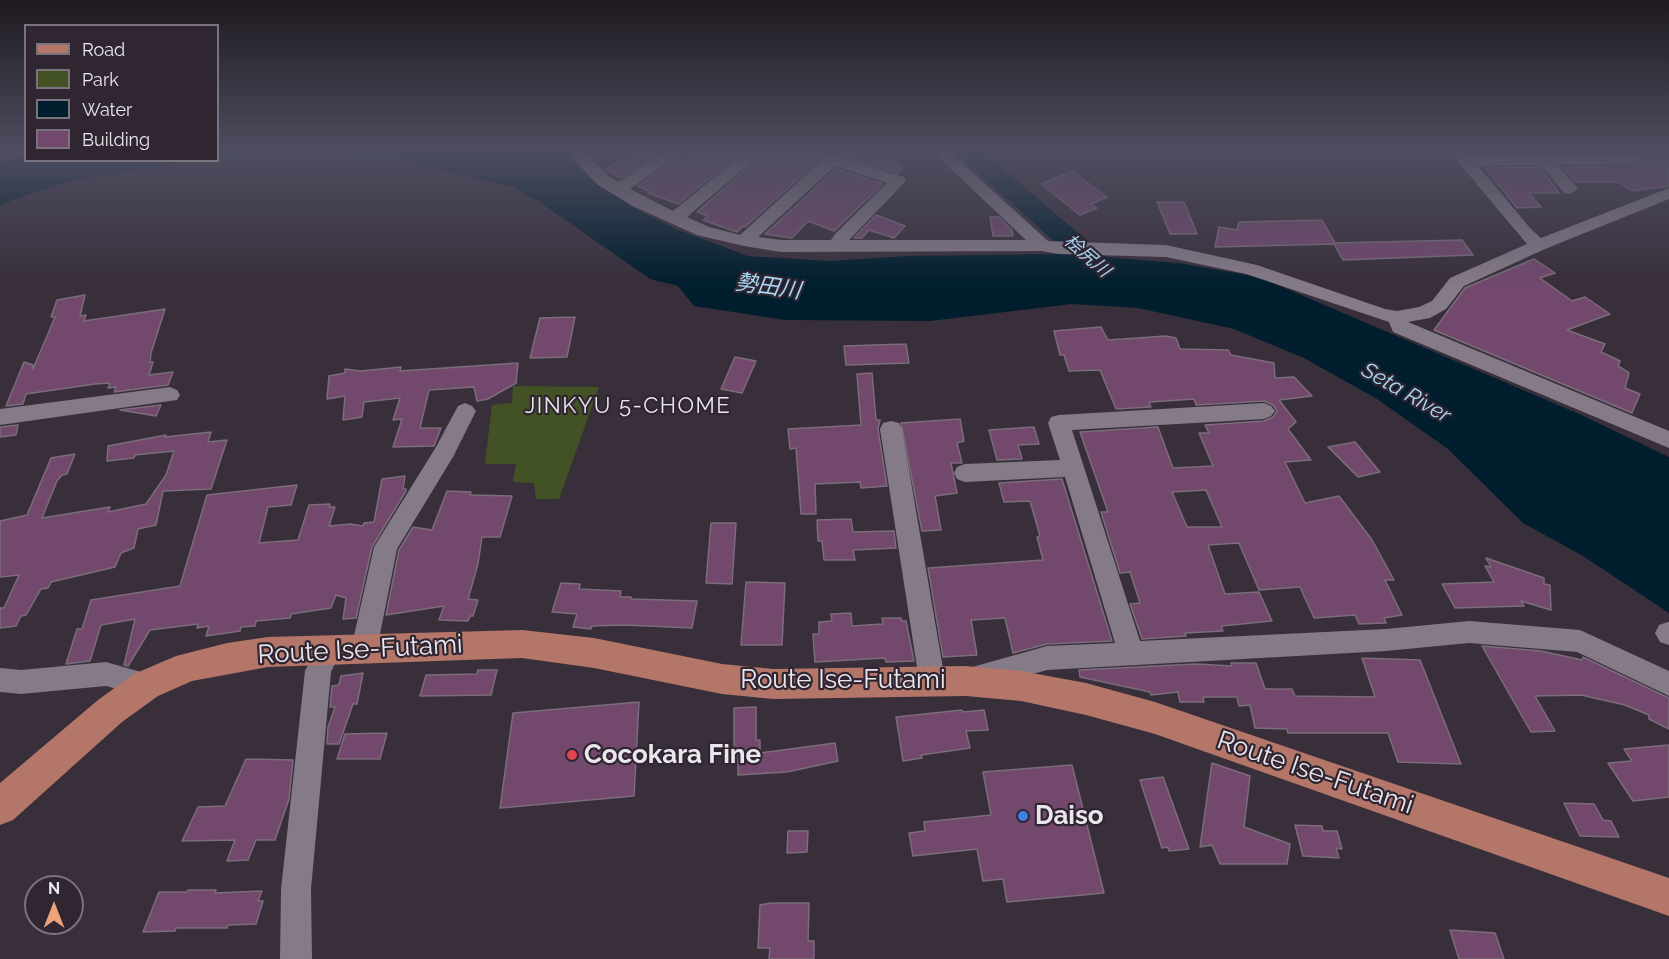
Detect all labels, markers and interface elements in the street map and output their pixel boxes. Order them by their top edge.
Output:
legend [24,24,219,162]
text: Road [82,39,125,60]
text: Park [82,69,119,90]
text: Water [82,99,132,120]
text: Building [82,129,150,150]
water label: 桧尻川 [1060,230,1114,282]
water label: 勢田川 [733,269,803,305]
water label: Seta River [1357,357,1455,429]
district label: JINKYU 5-CHOME [525,393,731,419]
street label: Route Ise-Futami [257,629,463,671]
street label: Route Ise-Futami [740,664,946,696]
street label: Route Ise-Futami [1213,725,1417,821]
place label: Cocokara Fine [584,739,761,771]
marker: Cocokara Fine [565,748,579,762]
place label: Daiso [1035,800,1104,832]
marker: Daiso [1016,809,1030,823]
north arrow [24,875,84,935]
text: N [48,879,60,898]

